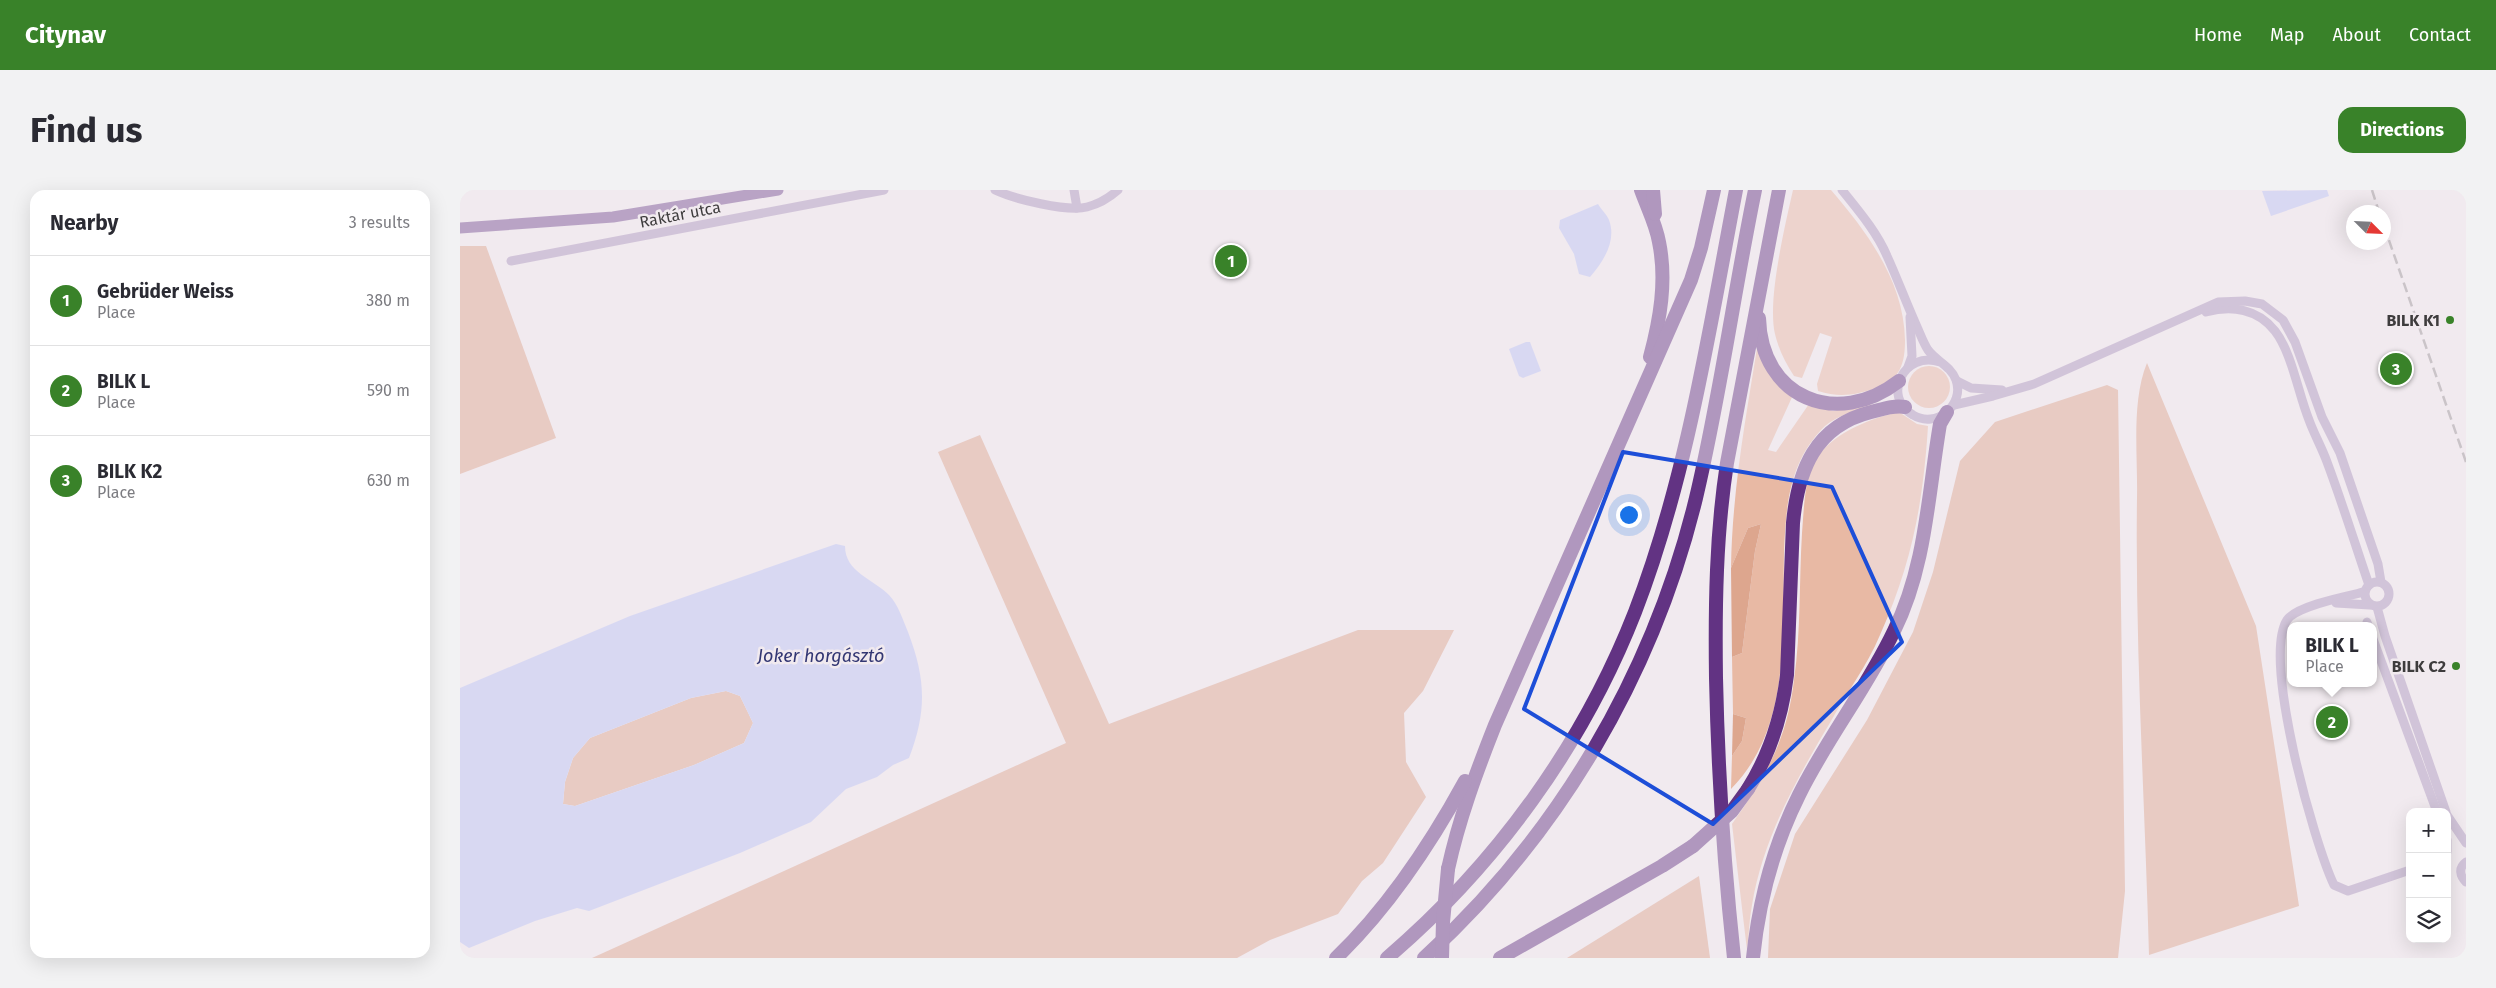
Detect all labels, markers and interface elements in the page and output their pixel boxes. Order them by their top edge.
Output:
text: Citynav [25,21,106,49]
text: Home [2194,24,2242,46]
text: Map [2270,24,2304,46]
text: About [2332,24,2381,46]
text: Contact [2409,24,2471,46]
button: Directions [2338,107,2466,153]
text: Find us [30,109,142,151]
street label: Raktár utca [638,197,722,232]
north arrow [2346,205,2391,250]
text: Nearby [50,210,118,236]
text: 3 results [349,213,410,232]
pin: 1 [1215,242,1247,280]
text: Gebrüder Weiss [97,280,234,303]
text: 1 [62,291,70,310]
text: 380 m [366,291,410,310]
text: Place [97,303,136,322]
place label: BILK K1 [2386,311,2440,330]
marker: BILK K1 [2444,314,2456,326]
pin: 3 [2380,350,2412,388]
text: BILK L [97,370,150,393]
text: 2 [62,381,70,400]
text: 590 m [367,381,410,400]
text: Place [97,393,136,412]
text: BILK K2 [97,460,162,483]
text: 3 [62,471,70,490]
text: 630 m [367,471,410,490]
text: Place [97,483,136,502]
your location [1616,502,1642,528]
popup [2287,622,2377,687]
text: BILK L [2305,634,2359,657]
water label: Joker horgásztó [757,645,884,667]
text: Place [2305,657,2344,676]
place label: BILK C2 [2392,657,2446,676]
marker: BILK C2 [2450,660,2462,672]
pin: 2 [2316,703,2348,741]
map controls [2406,808,2451,943]
button: + [2406,808,2451,853]
button: − [2406,853,2451,898]
button: layers [2406,898,2451,943]

